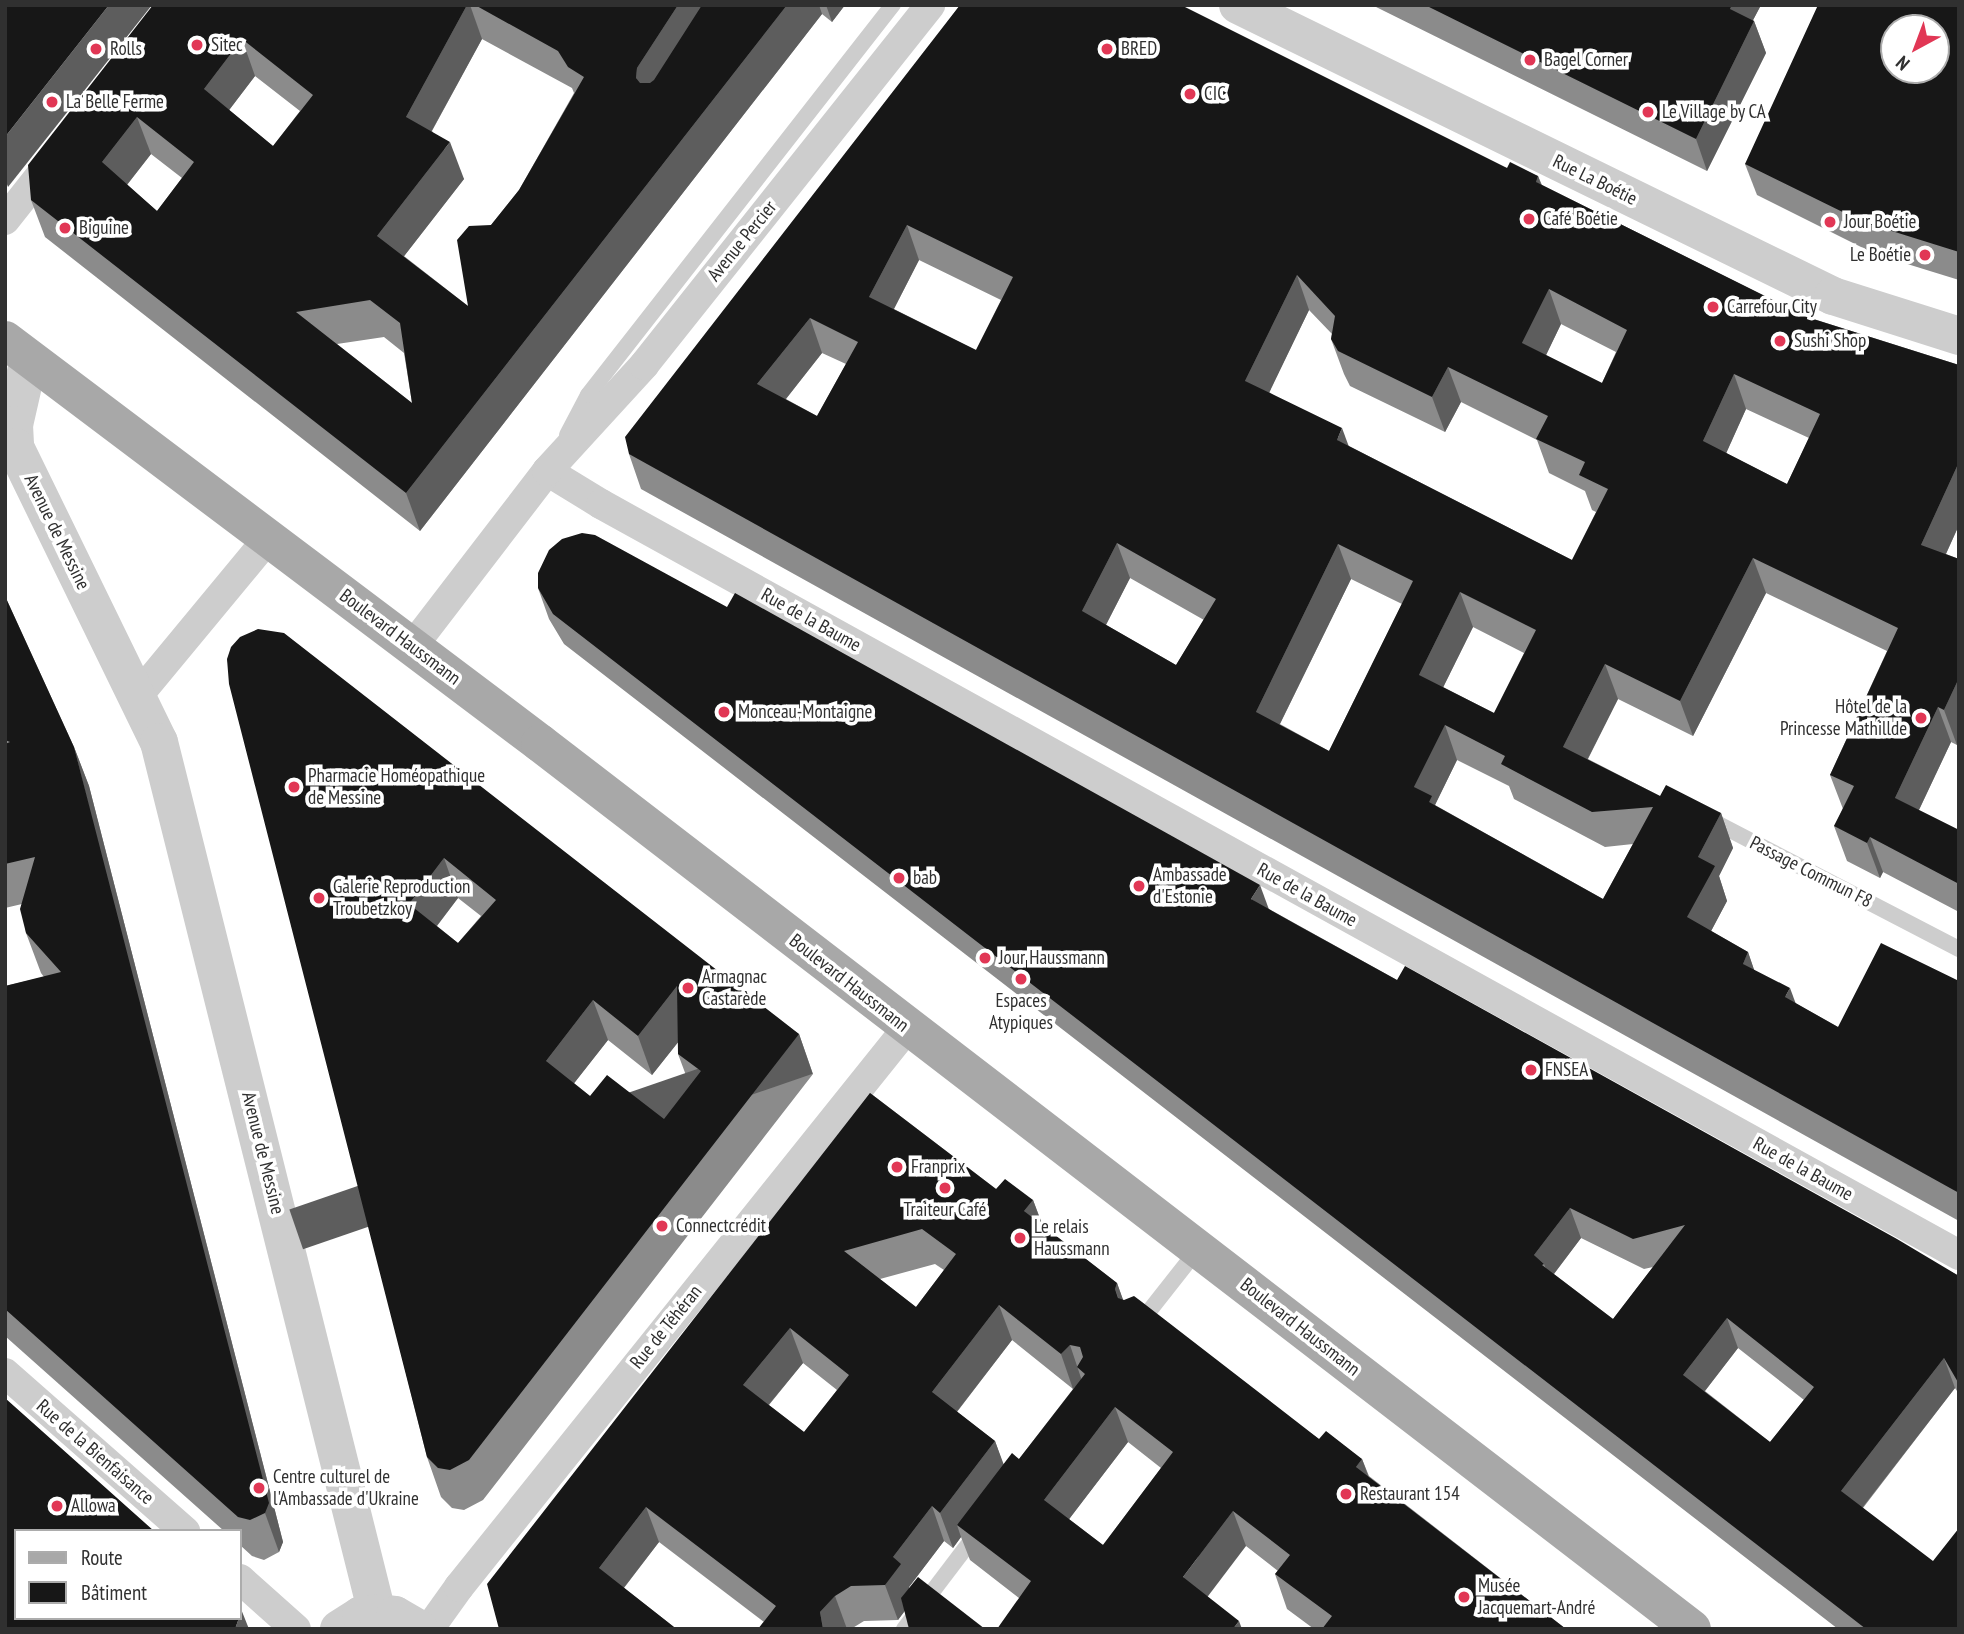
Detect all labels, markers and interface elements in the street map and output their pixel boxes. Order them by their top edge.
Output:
north arrow [1880,14,1950,84]
place label: Sitec [211,34,243,56]
marker: Sitec [189,37,205,53]
place label: Rolls [110,38,142,60]
place label: BRED [1121,38,1157,60]
marker: Rolls [88,41,104,57]
marker: BRED [1099,41,1115,57]
place label: Bagel Corner [1544,49,1628,71]
text: N [1891,51,1914,76]
marker: Bagel Corner [1522,52,1538,68]
place label: CIC [1204,83,1226,105]
marker: CIC [1182,86,1198,102]
place label: La Belle Ferme [66,91,164,113]
marker: La Belle Ferme [44,94,60,110]
place label: Le Village by CA [1662,101,1767,123]
marker: Le Village by CA [1640,104,1656,120]
street label: Rue La Boétie [1549,150,1641,210]
street label: Avenue Percier [703,196,781,286]
place label: Café Boétie [1543,208,1618,230]
marker: Café Boétie [1521,211,1537,227]
place label: Jour Boétie [1844,211,1916,233]
marker: Jour Boétie [1822,214,1838,230]
place label: Biguine [79,217,129,239]
marker: Biguine [57,220,73,236]
place label: Le Boétie [1850,244,1911,266]
marker: Le Boétie [1917,247,1933,263]
place label: Carrefour City [1727,296,1817,318]
marker: Carrefour City [1705,299,1721,315]
place label: Sushi Shop [1794,330,1866,352]
marker: Sushi Shop [1772,333,1788,349]
street label: Avenue de Messine [19,471,95,593]
street label: Rue de la Baume [757,583,865,657]
street label: Boulevard Haussmann [335,584,465,690]
place label: Hôtel de la Princesse Mathillde [1780,696,1907,740]
place label: Monceau-Montaigne [738,701,872,723]
marker: Monceau-Montaigne [716,704,732,720]
marker: Hôtel de la Princesse Mathillde [1913,710,1929,726]
place label: Pharmacie Homéopathique de Messine [308,765,485,809]
marker: Pharmacie Homéopathique de Messine [286,779,302,795]
street label: Passage Commun F8 [1746,831,1876,913]
street label: Rue de la Baume [1253,858,1361,932]
place label: Ambassade d'Estonie [1153,864,1227,908]
place label: bab [913,867,937,889]
marker: bab [891,870,907,886]
place label: Galerie Reproduction Troubetzkoy [333,876,470,920]
marker: Ambassade d'Estonie [1131,878,1147,894]
marker: Galerie Reproduction Troubetzkoy [311,890,327,906]
street label: Boulevard Haussmann [785,929,913,1037]
place label: Jour Haussmann [999,947,1105,969]
marker: Jour Haussmann [977,950,993,966]
place label: Armagnac Castarède [702,966,767,1010]
marker: Espaces Atypiques [1013,971,1029,987]
marker: Armagnac Castarède [680,980,696,996]
place label: Espaces Atypiques [989,990,1053,1034]
place label: FNSEA [1545,1059,1588,1081]
marker: FNSEA [1523,1062,1539,1078]
street label: Avenue de Messine [237,1089,289,1217]
street label: Rue de la Baume [1749,1132,1857,1206]
place label: Franprix [911,1156,965,1178]
marker: Franprix [889,1159,905,1175]
marker: Traiteur Café [937,1180,953,1196]
place label: Traiteur Café [904,1199,986,1221]
place label: Connectcrédit [676,1215,766,1237]
place label: Le relais Haussmann [1034,1216,1110,1260]
marker: Connectcrédit [654,1218,670,1234]
marker: Le relais Haussmann [1012,1230,1028,1246]
street label: Boulevard Haussmann [1236,1273,1364,1381]
street label: Rue de Téhéran [625,1280,707,1374]
street label: Rue de la Bienfaisance [32,1395,158,1509]
place label: Centre culturel de l'Ambassade d'Ukraine [273,1466,419,1510]
marker: Centre culturel de l'Ambassade d'Ukraine [251,1480,267,1496]
place label: Restaurant 154 [1360,1483,1460,1505]
marker: Restaurant 154 [1338,1486,1354,1502]
place label: Allowa [71,1495,116,1517]
marker: Allowa [49,1498,65,1514]
legend [14,1529,242,1620]
text: Route [81,1544,123,1571]
place label: Musée Jacquemart-André [1478,1575,1595,1619]
text: Bâtiment [81,1579,147,1606]
marker: Musée Jacquemart-André [1456,1589,1472,1605]

